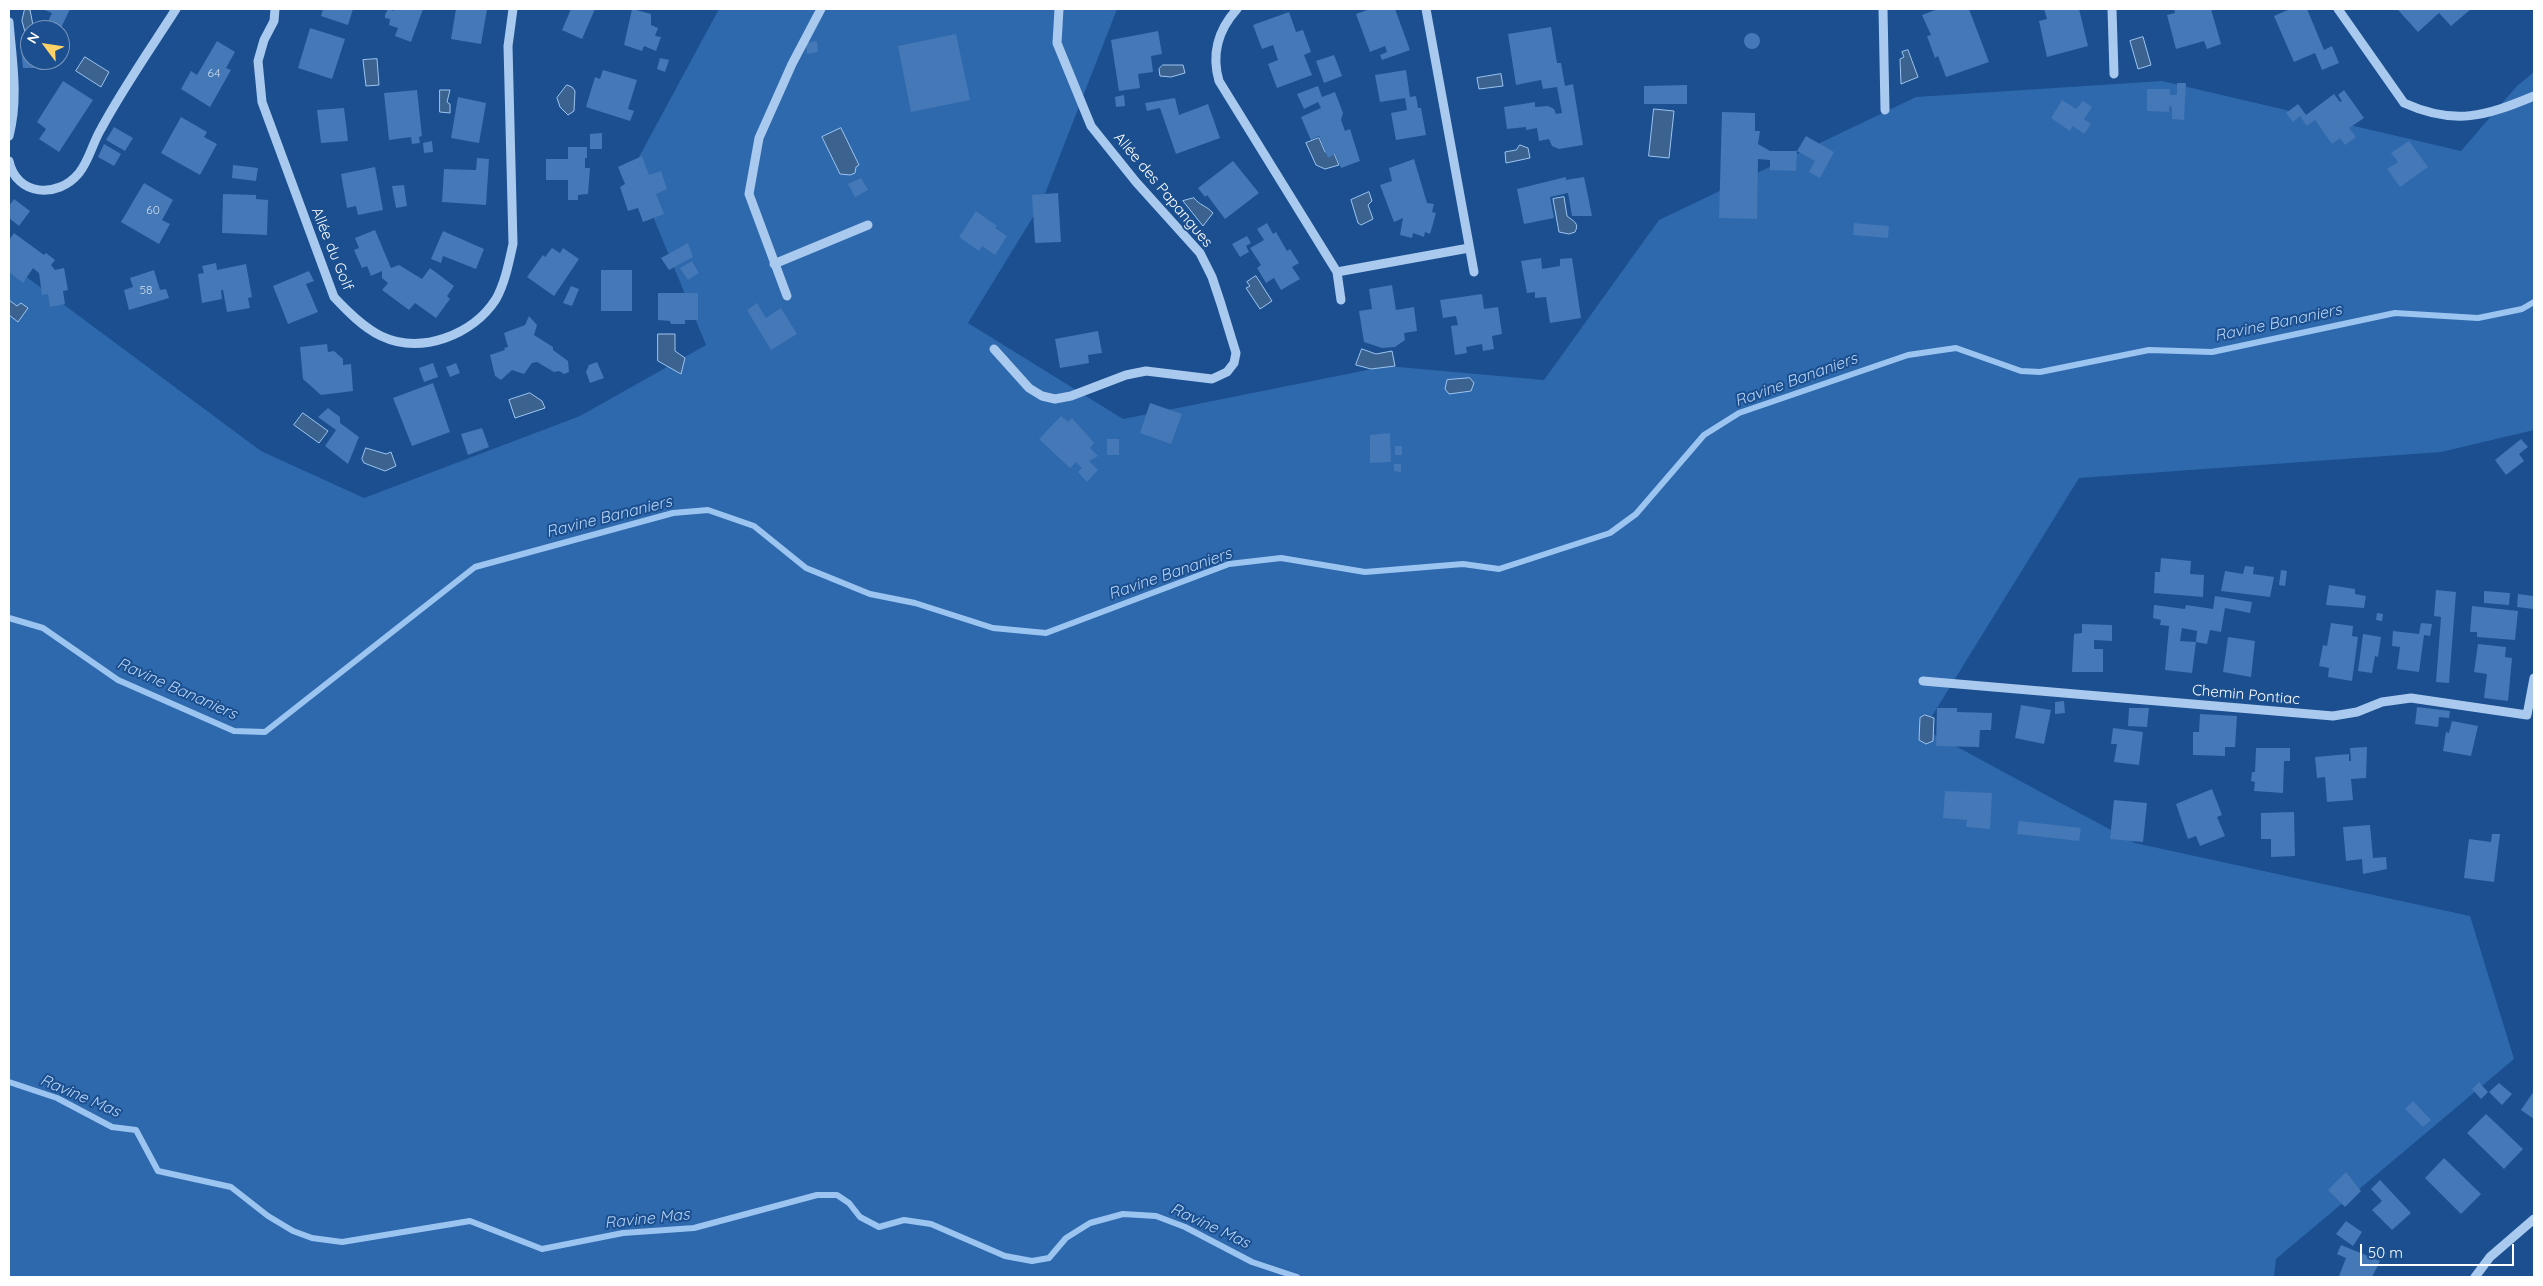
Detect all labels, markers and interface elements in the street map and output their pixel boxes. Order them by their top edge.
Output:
north arrow [20,20,70,70]
text: N [23,29,43,47]
house number: 64 [208,66,220,80]
street label: Allée des Papangues [1110,129,1216,251]
house number: 60 [146,203,160,217]
street label: Allée du Golf [307,205,357,293]
house number: 58 [139,283,153,297]
water label: Ravine Bananiers [2213,300,2343,346]
water label: Ravine Bananiers [1732,349,1860,411]
water label: Ravine Bananiers [544,492,674,542]
water label: Ravine Bananiers [1106,544,1234,604]
water label: Ravine Bananiers [114,654,240,724]
street label: Chemin Pontiac [2191,681,2301,709]
water label: Ravine Mas [37,1071,123,1121]
water label: Ravine Mas [1167,1199,1253,1253]
water label: Ravine Mas [604,1205,690,1233]
scale bar [2363,1234,2517,1266]
text: 50 m [2368,1243,2403,1262]

